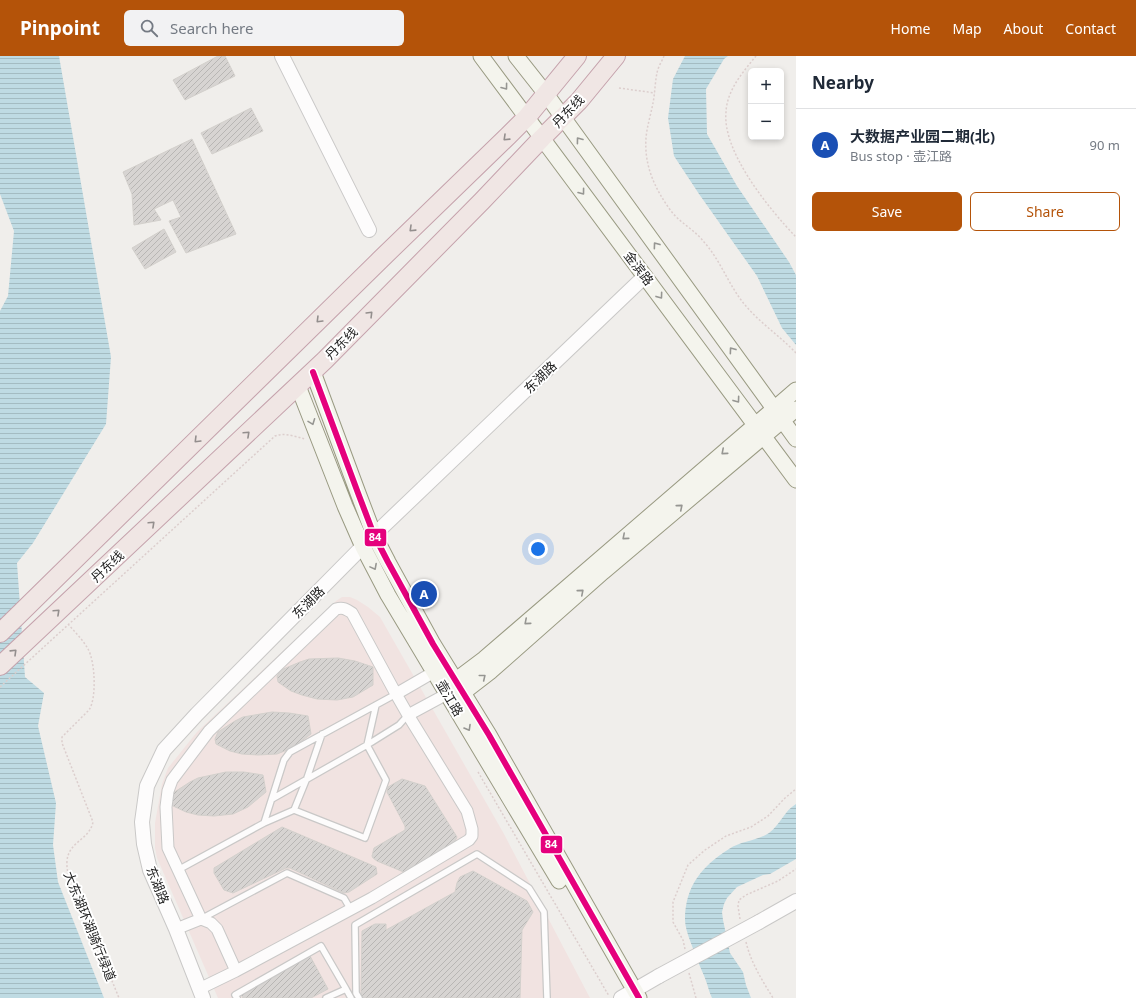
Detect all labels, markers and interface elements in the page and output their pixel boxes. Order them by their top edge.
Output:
search box [124,10,404,46]
text: Pinpoint [20,15,100,41]
icon: search [138,17,160,39]
text: Search here [170,18,253,38]
text: Home [891,19,930,38]
text: Map [952,19,982,38]
text: About [1004,19,1043,38]
text: Contact [1065,19,1116,38]
map controls [748,68,784,140]
button: + [748,68,784,104]
text: Nearby [812,71,874,94]
one-way arrow [500,83,507,90]
street label: 丹东线 [548,91,588,131]
button: − [748,104,784,140]
text: 大数据产业园二期(北) [850,126,995,146]
one-way arrow [503,134,511,141]
text: A [821,136,830,154]
text: 90 m [1090,136,1120,154]
one-way arrow [577,137,584,144]
text: Bus stop · 壶江路 [850,147,952,165]
one-way arrow [577,187,584,194]
button: Save [812,192,962,231]
button: Share [970,192,1120,231]
one-way arrow [409,224,417,232]
one-way arrow [654,243,661,250]
street label: 金滨路 [620,247,658,289]
one-way arrow [655,291,662,298]
one-way arrow [365,311,373,319]
one-way arrow [316,315,324,323]
street label: 丹东线 [321,323,361,363]
one-way arrow [730,348,737,355]
street label: 东湖路 [520,357,560,397]
one-way arrow [732,396,739,403]
one-way arrow [308,418,316,425]
one-way arrow [242,432,249,439]
one-way arrow [194,435,202,443]
one-way arrow [721,447,728,454]
one-way arrow [675,505,682,512]
one-way arrow [147,521,155,528]
line badge: 84 [364,528,387,547]
text: 84 [369,529,382,544]
one-way arrow [623,532,630,539]
your location [528,539,548,559]
street label: 丹东线 [87,546,127,586]
one-way arrow [369,563,376,571]
pin: A [411,579,437,609]
street label: 东湖路 [288,582,328,622]
one-way arrow [576,589,584,596]
one-way arrow [52,609,60,617]
one-way arrow [524,617,532,624]
one-way arrow [9,650,17,657]
one-way arrow [478,675,485,682]
street label: 壶江路 [432,677,468,719]
one-way arrow [463,724,470,731]
line badge: 84 [540,835,563,854]
text: 84 [545,836,558,851]
street label: 东湖路 [142,864,174,906]
street label: 大东湖环湖骑行绿道 [60,868,120,984]

